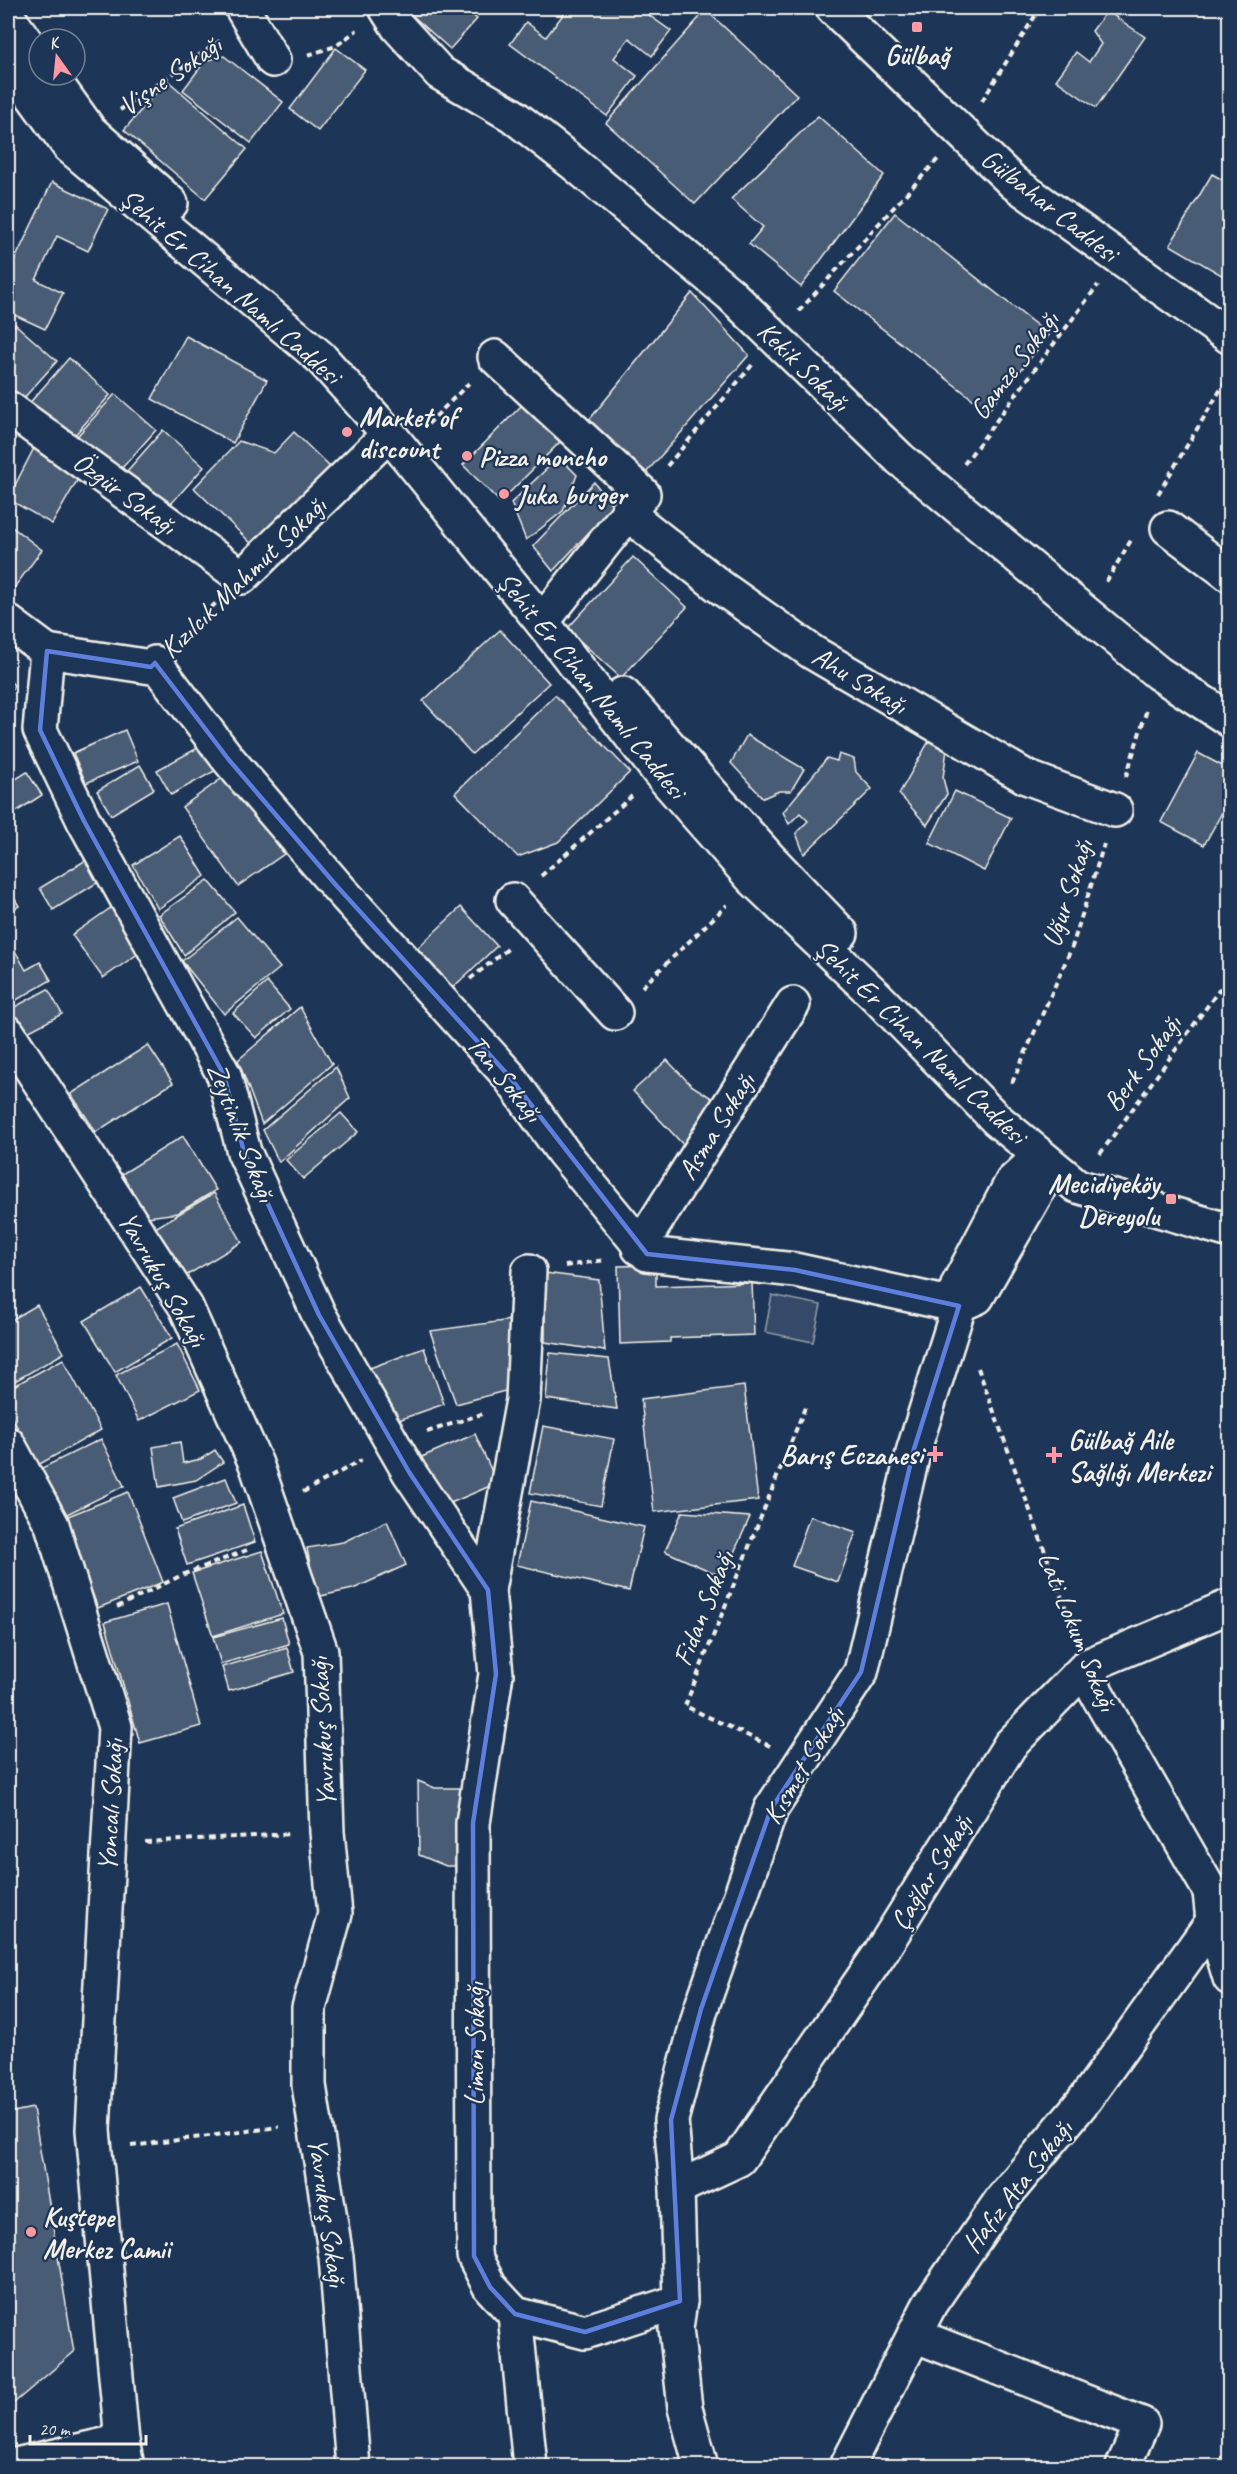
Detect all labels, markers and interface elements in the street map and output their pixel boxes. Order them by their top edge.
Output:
marker: Gülbağ [910,20,924,34]
street label: Vişne Sokağı [112,26,230,123]
north arrow [27,27,87,87]
text: K [47,32,64,54]
place label: Gülbağ [885,37,953,72]
street label: Gülbahar Caddesi [974,141,1129,272]
street label: Şehit Er Cihan Namlı Caddesi [113,180,352,394]
street label: Gamze Sokağı [962,302,1067,426]
street label: Kekik Sokağı [750,313,859,420]
place label: Market of discount [359,399,463,466]
marker: Market of discount [340,425,354,439]
place label: Pizza moncho [479,439,608,474]
street label: Özgür Sokağı [66,444,185,543]
marker: Pizza moncho [460,449,474,463]
place label: Juka burger [514,477,629,512]
street label: Kızılcık Mahmut Sokağı [152,487,335,665]
marker: Juka burger [497,487,511,501]
street label: Şehit Er Cihan Namlı Caddesi [490,564,697,808]
street label: Ahu Sokağı [806,638,915,723]
street label: Uğur Sokağı [1033,833,1101,951]
street label: Şehit Er Cihan Namlı Caddesi [807,931,1037,1154]
street label: Berk Sokağı [1095,1006,1190,1118]
street label: Tan Sokağı [459,1027,552,1130]
street label: Zeytinlik Sokağı [199,1058,285,1208]
street label: Asma Sokağı [669,1064,764,1186]
place label: Mecidiyeköy Dereyolu [1048,1166,1162,1234]
marker: Mecidiyeköy Dereyolu [1164,1192,1178,1206]
street label: Yavrukuş Sokağı [110,1205,217,1354]
place label: Gülbağ Aile Sağlığı Merkezi [1068,1422,1214,1489]
place label: Barış Eczanesi [780,1437,927,1472]
marker: Gülbağ Aile Sağlığı Merkezi [1045,1446,1063,1464]
marker: Barış Eczanesi [928,1447,942,1461]
street label: Fidan Sokağı [664,1544,743,1671]
street label: Lati Lokum Sokağı [1030,1546,1127,1718]
street label: Yavrukuş Sokağı [300,1654,343,1808]
street label: Kısmet Sokağı [754,1698,853,1830]
street label: Yoncalı Sokağı [89,1736,131,1872]
street label: Çağlar Sokağı [882,1806,982,1937]
street label: Limon Sokağı [457,1980,492,2106]
street label: Hafız Ata Sokağı [954,2111,1081,2260]
street label: Yavrukuş Sokağı [300,2135,356,2291]
place label: Kuştepe Merkez Camii [43,2199,174,2266]
marker: Kuştepe Merkez Camii [24,2225,38,2239]
scale bar [30,2408,146,2446]
text: 20 m [39,2418,72,2440]

